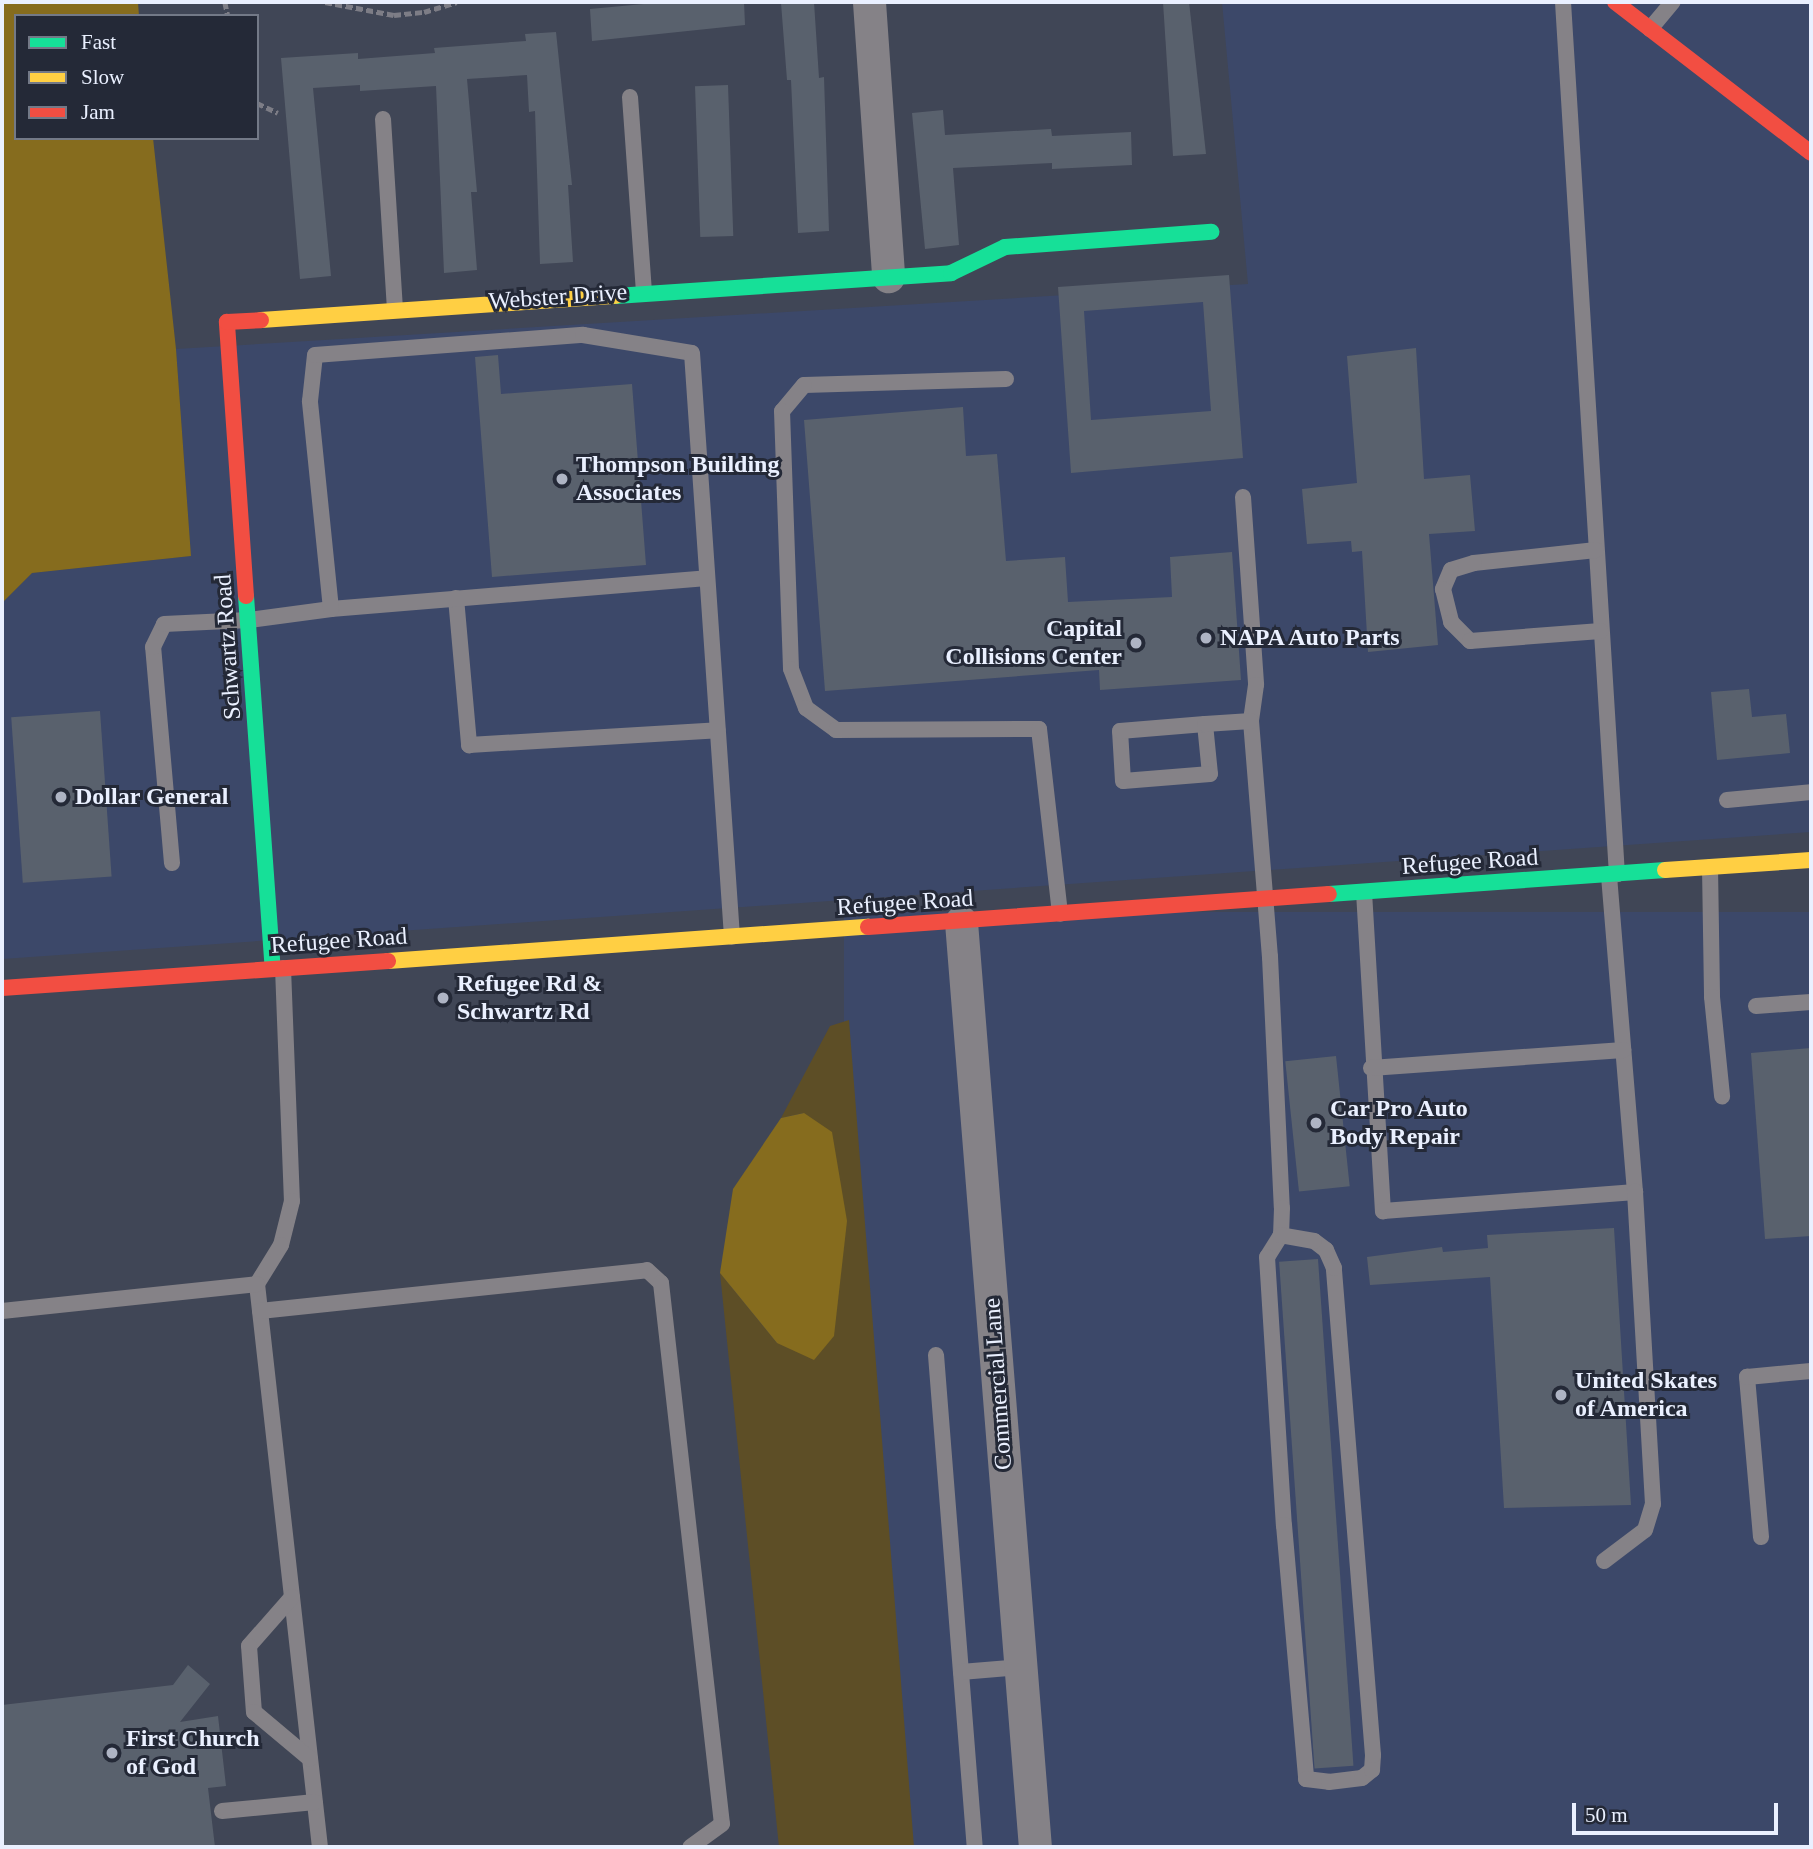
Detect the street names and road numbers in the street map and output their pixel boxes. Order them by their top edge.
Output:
street label: Webster Drive [488,278,628,316]
street label: Schwartz Road [209,573,247,721]
street label: Refugee Road [1401,843,1539,881]
street label: Refugee Road [836,884,974,922]
street label: Refugee Road [270,922,408,960]
street label: Commercial Lane [978,1297,1018,1471]

